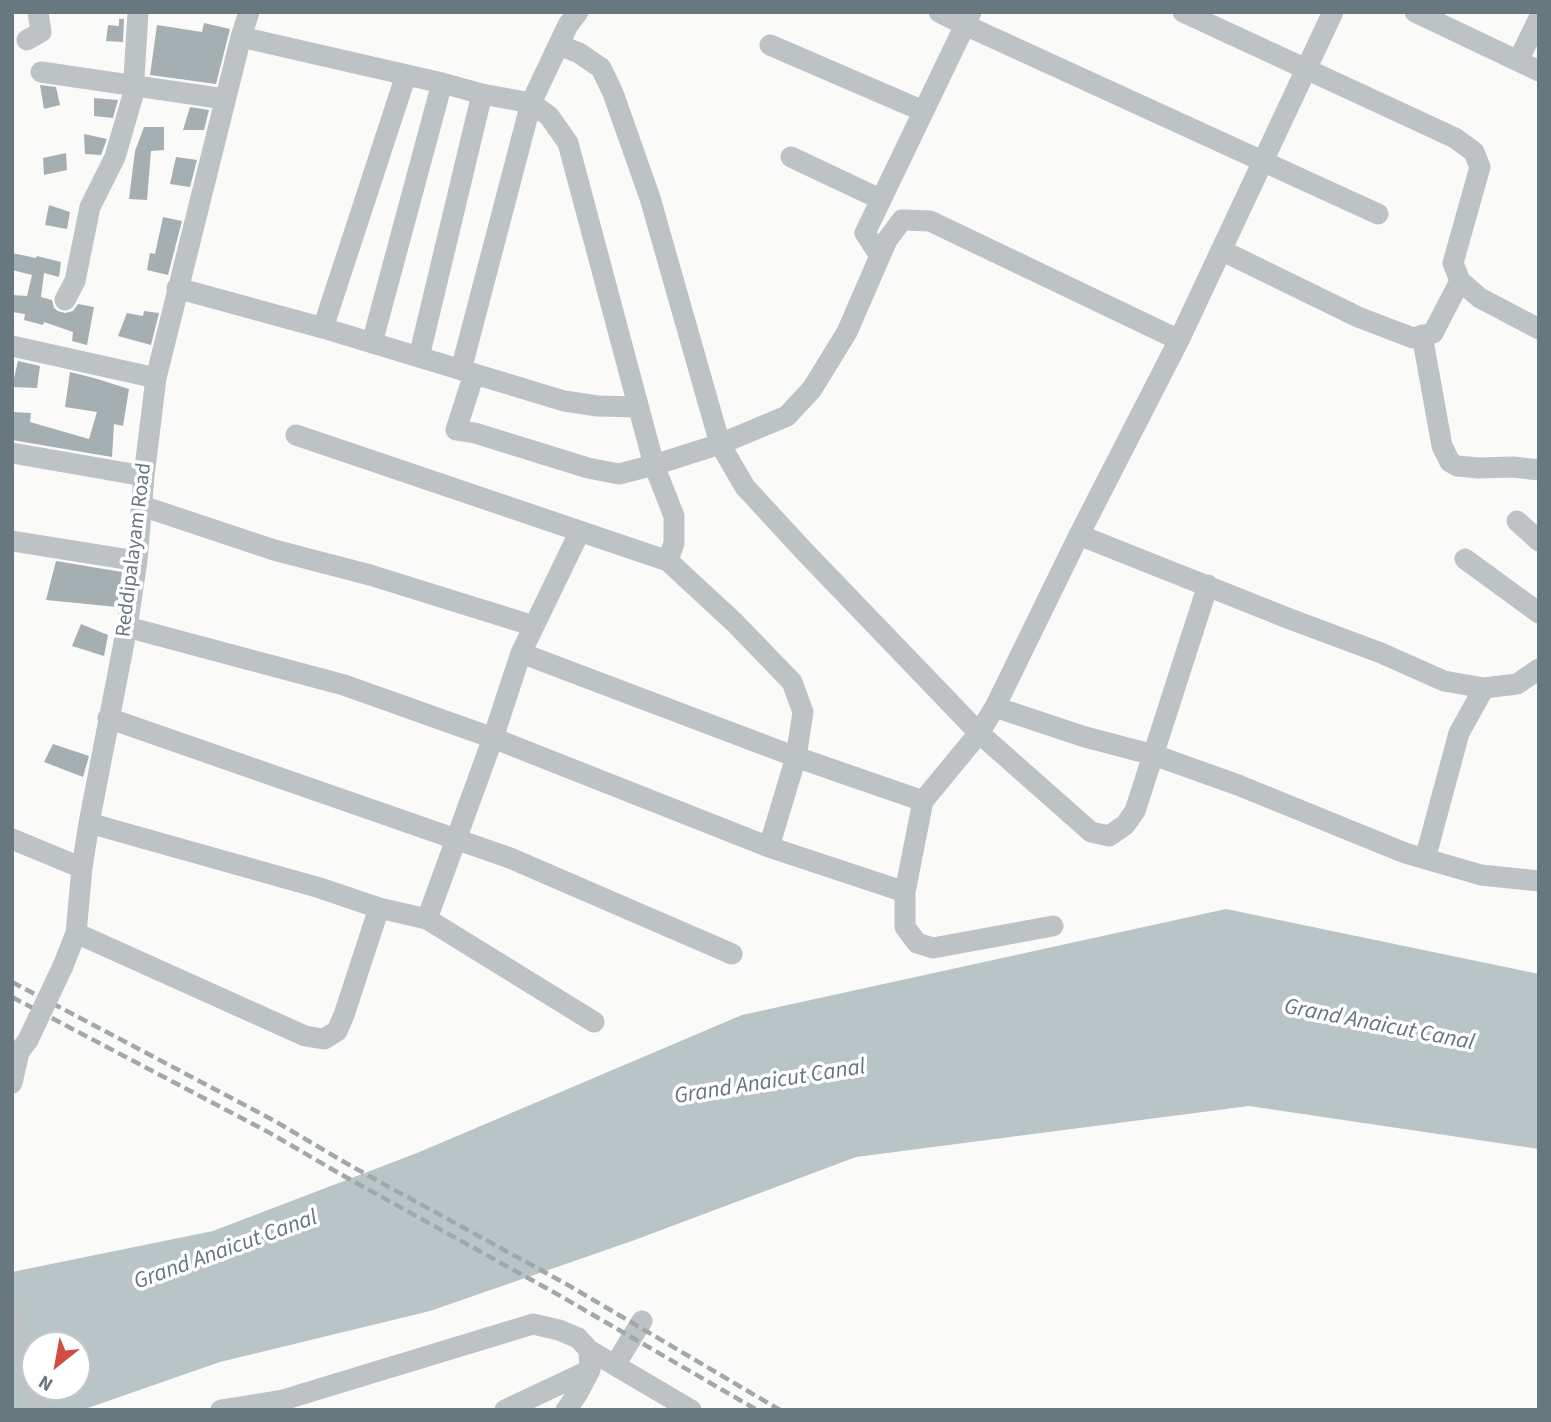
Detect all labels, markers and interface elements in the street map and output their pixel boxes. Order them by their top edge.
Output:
street label: Reddipalayam Road [112,462,158,638]
water label: Grand Anaicut Canal [1282,994,1476,1058]
water label: Grand Anaicut Canal [672,1054,868,1112]
water label: Grand Anaicut Canal [131,1205,321,1297]
north arrow [21,1331,91,1401]
text: N [34,1368,58,1398]

